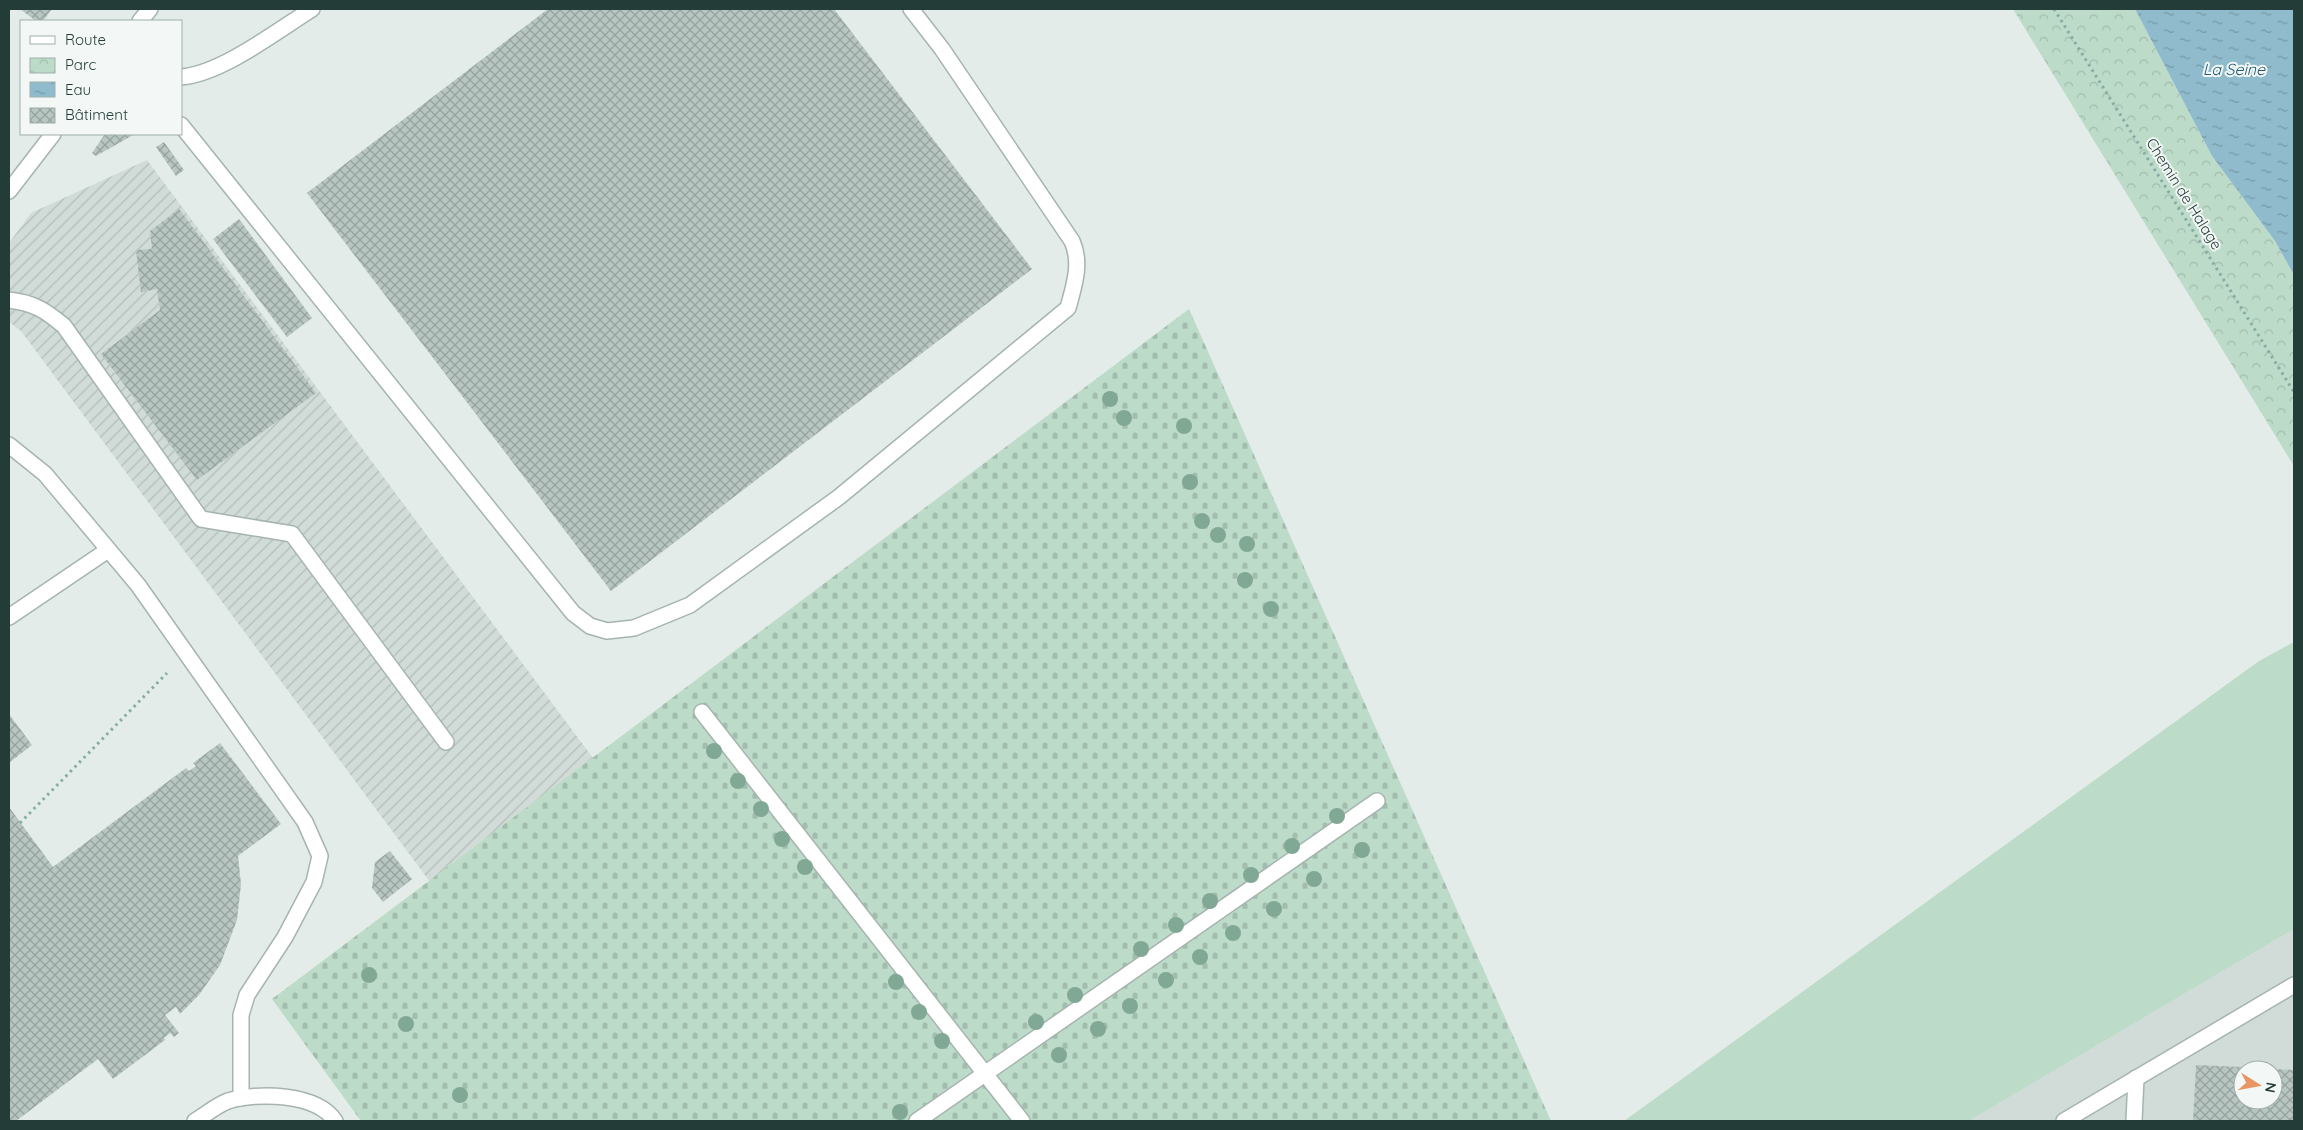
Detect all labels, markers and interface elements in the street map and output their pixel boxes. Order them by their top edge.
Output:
legend [20,20,182,135]
text: Route [65,30,106,49]
text: Parc [65,55,96,74]
water label: La Seine [2203,59,2266,79]
text: Eau [65,80,91,99]
text: Bâtiment [65,105,128,124]
street label: Chemin de Halage [2142,134,2226,253]
north arrow [2233,1060,2283,1110]
text: N [2261,1081,2281,1094]

